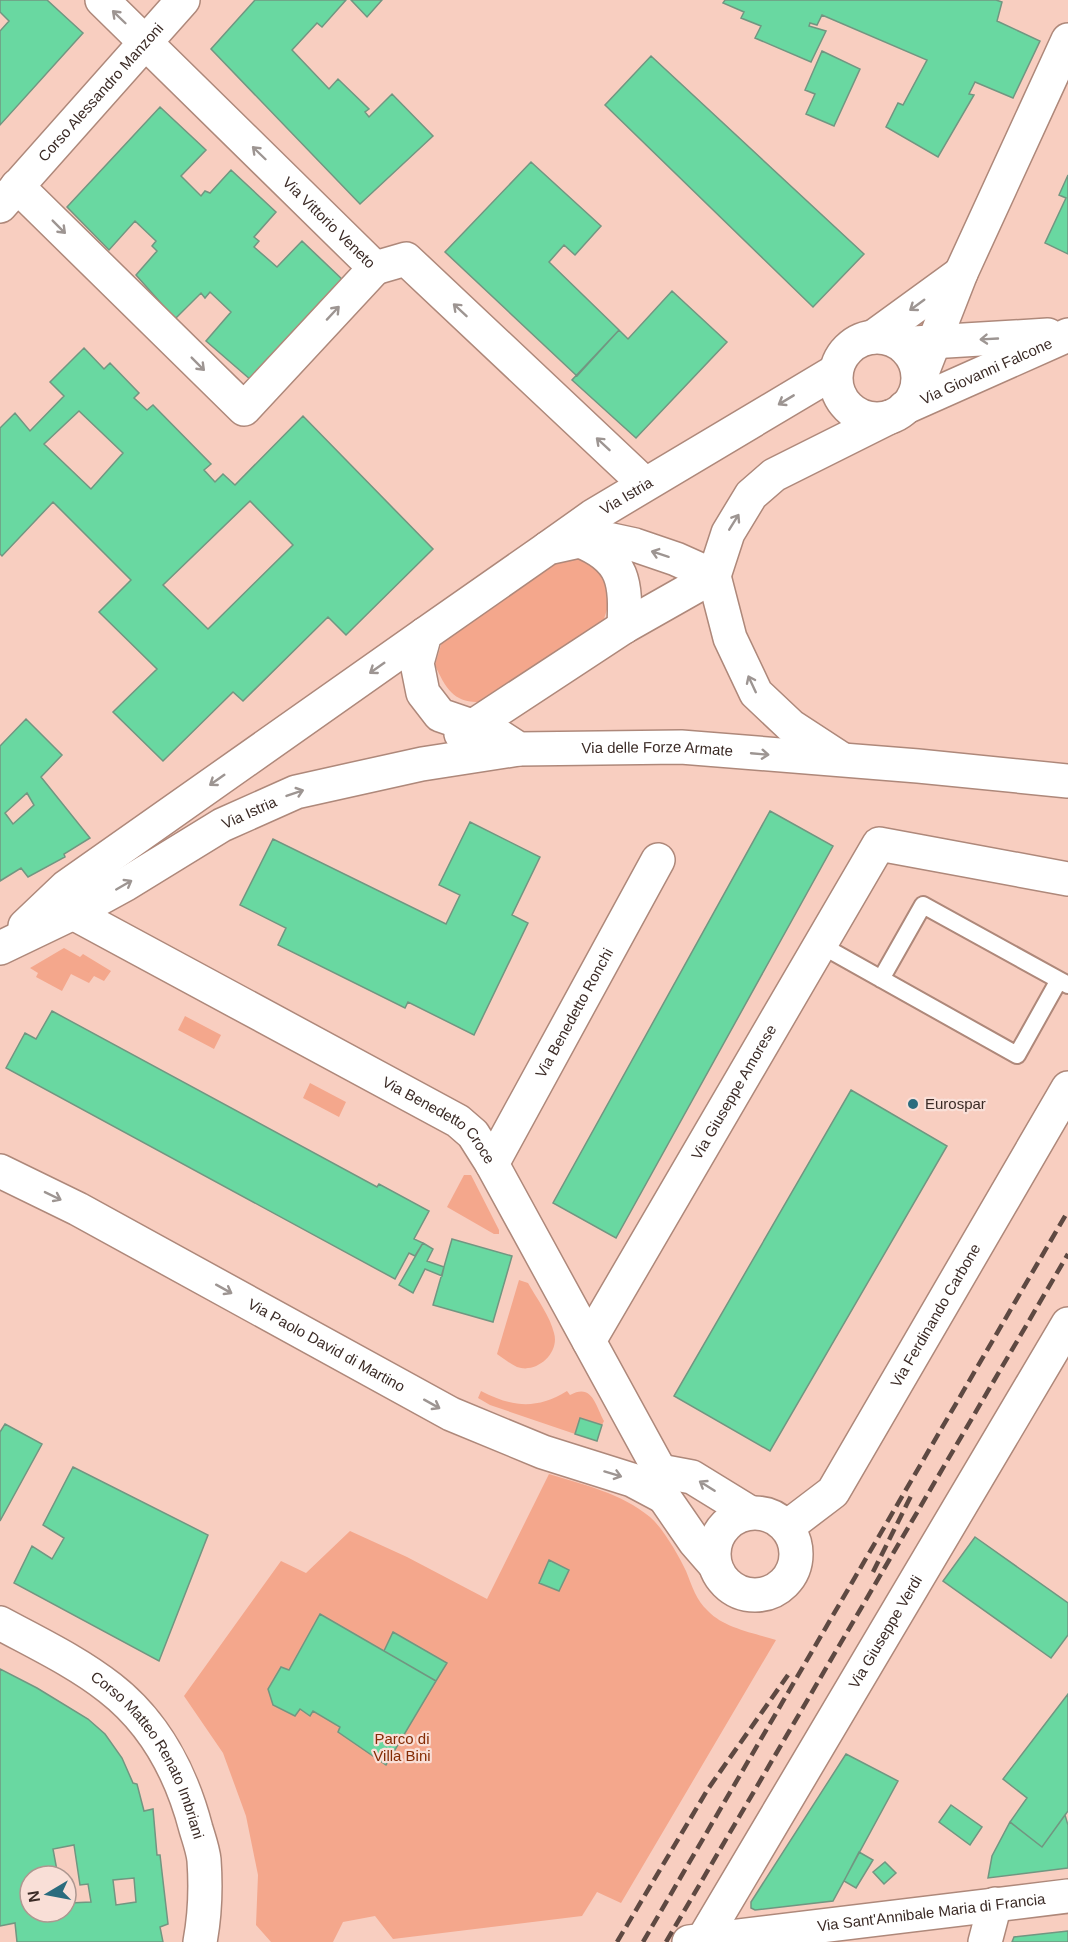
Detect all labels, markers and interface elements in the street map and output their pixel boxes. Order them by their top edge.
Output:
one-way arrow [112,10,127,24]
street label: Corso Alessandro Manzoni [35,19,166,165]
one-way arrow [251,146,266,161]
street label: Via Vittorio Veneto [279,173,379,272]
one-way arrow [52,220,67,234]
one-way arrow [909,299,925,311]
one-way arrow [453,303,468,317]
one-way arrow [326,306,340,321]
street label: Via Giovanni Falcone [918,334,1055,408]
one-way arrow [979,334,999,345]
one-way arrow [191,356,206,371]
one-way arrow [778,395,795,407]
one-way arrow [595,436,610,451]
street label: Via Istria [597,473,656,518]
one-way arrow [729,514,741,531]
one-way arrow [651,547,670,558]
one-way arrow [369,662,386,674]
one-way arrow [745,676,757,694]
street label: Via delle Forze Armate [581,738,734,759]
one-way arrow [750,748,770,759]
one-way arrow [210,774,226,786]
one-way arrow [285,787,304,798]
street label: Via Istria [219,792,280,832]
one-way arrow [115,879,132,891]
street label: Via Benedetto Ronchi [532,945,616,1080]
street label: Via Giuseppe Amorese [688,1022,780,1162]
street label: Via Benedetto Croce [380,1073,499,1167]
place label: Eurospar [925,1095,986,1112]
marker: Eurospar [906,1097,920,1111]
one-way arrow [43,1191,61,1203]
street label: Via Ferdinando Carbone [887,1240,984,1390]
one-way arrow [215,1283,232,1295]
street label: Via Paolo David di Martino [245,1295,408,1395]
one-way arrow [422,1399,440,1410]
one-way arrow [603,1469,622,1480]
one-way arrow [698,1480,715,1493]
street label: Via Giuseppe Verdi [845,1572,925,1691]
street label: Corso Matteo Renato Imbriani [88,1668,208,1841]
park label: Parco di Villa Bini [373,1730,431,1764]
north arrow [18,1864,78,1924]
text: N [24,1889,43,1904]
street label: Via Sant'Annibale Maria di Francia [816,1890,1047,1934]

